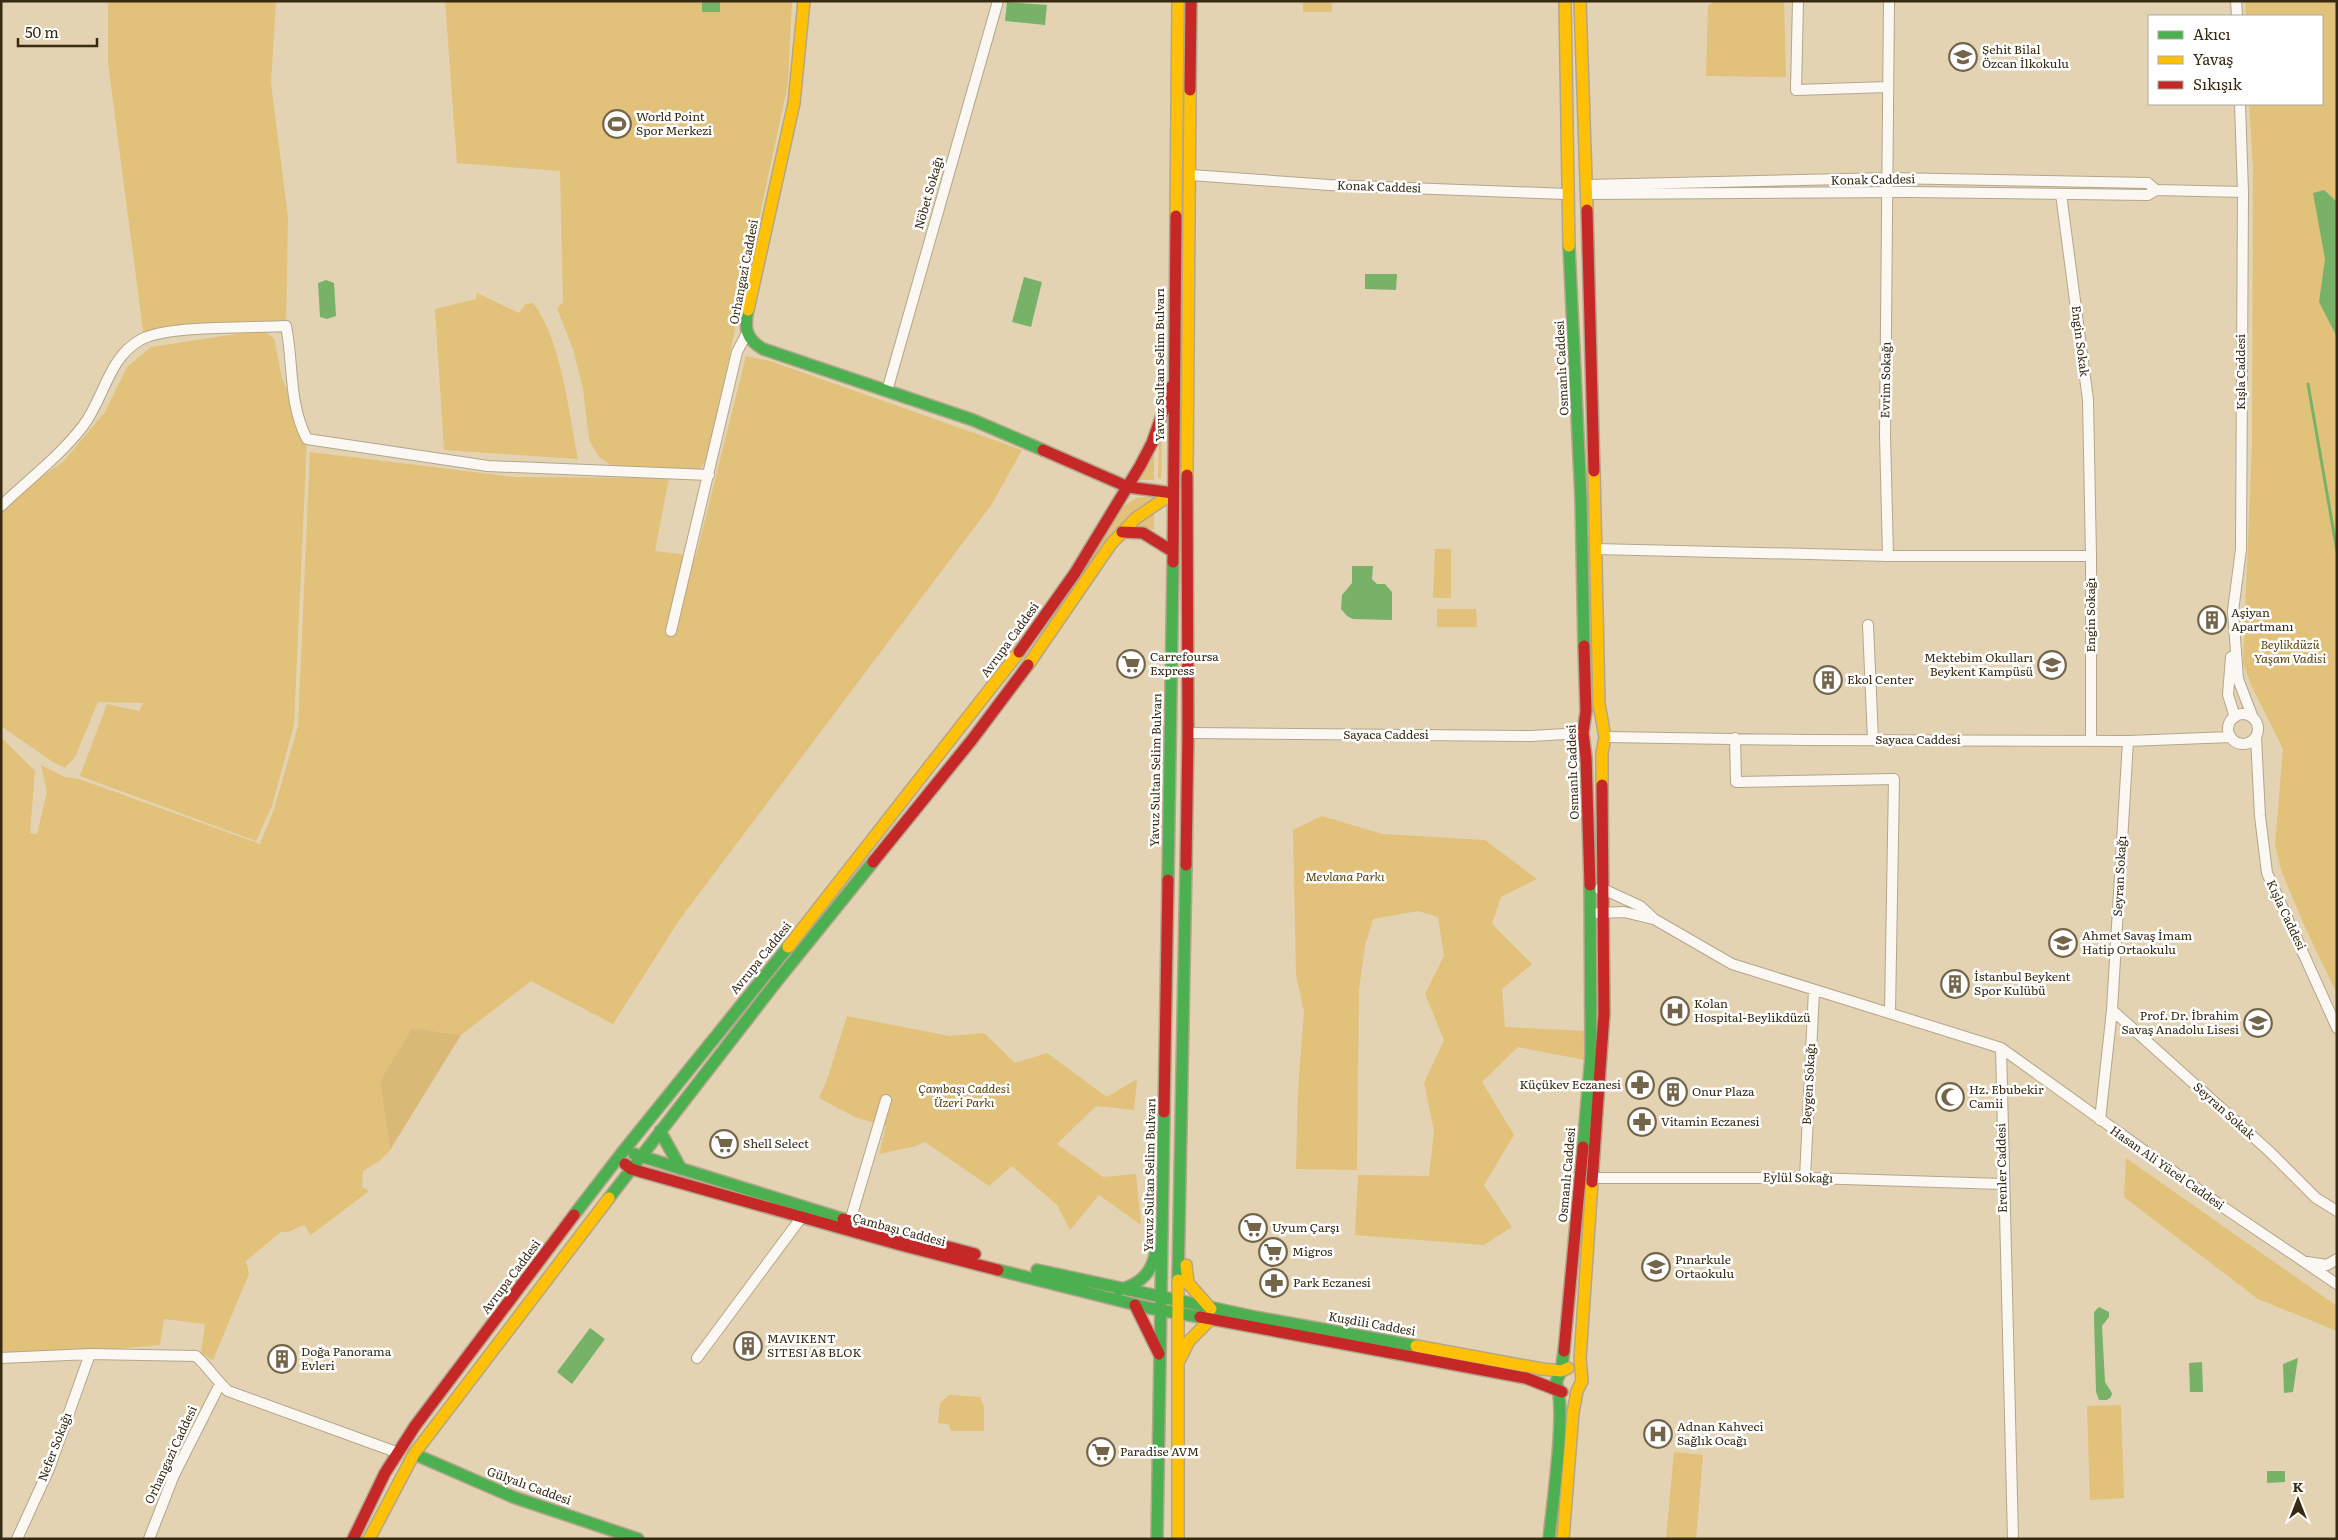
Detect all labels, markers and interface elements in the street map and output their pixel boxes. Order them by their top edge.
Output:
scale bar [18,15,96,47]
legend [2148,15,2323,105]
text: 50 m [25,20,59,43]
text: Akıcı [2193,22,2231,45]
place label: Şehit Bilal Özcan İlkokulu [1982,40,2069,72]
school or university icon: Şehit Bilal Özcan İlkokulu [1948,42,1978,72]
text: Yavaş [2193,47,2233,70]
text: Sıkışık [2193,72,2243,95]
place label: World Point Spor Merkezi [636,107,712,139]
sports icon: World Point Spor Merkezi [602,109,632,139]
street label: Nöbet Sokağı [909,154,947,231]
street label: Konak Caddesi [1831,169,1915,189]
street label: Konak Caddesi [1337,176,1422,196]
street label: Orhangazi Caddesi [724,218,762,326]
street label: Yavuz Sultan Selim Bulvarı [1150,288,1168,442]
street label: Engin Sokak [2068,304,2094,378]
street label: Osmanlı Caddesi [1550,320,1572,416]
street label: Kışla Caddesi [2231,334,2249,410]
street label: Evrim Sokağı [1875,341,1895,418]
street label: Engin Sokağı [2081,577,2099,653]
street label: Avrupa Caddesi [976,598,1043,681]
place label: Aşiyan Apartmanı [2231,603,2293,635]
building icon: Aşiyan Apartmanı [2197,605,2227,635]
park label: Beylikdüzü Yaşam Vadisi [2254,635,2326,667]
place label: Carrefoursa Express [1150,647,1219,679]
place label: Mektebim Okulları Beykent Kampüsü [1924,648,2033,680]
supermarket icon: Carrefoursa Express [1116,649,1146,679]
school or university icon: Mektebim Okulları Beykent Kampüsü [2037,650,2067,680]
building icon: Ekol Center [1813,665,1843,695]
place label: Ekol Center [1847,670,1914,688]
street label: Yavuz Sultan Selim Bulvarı [1145,693,1165,847]
street label: Osmanlı Caddesi [1561,724,1583,820]
street label: Sayaca Caddesi [1343,725,1429,743]
street label: Sayaca Caddesi [1875,730,1961,748]
street label: Seyran Sokağı [2108,835,2130,917]
park label: Mevlana Parkı [1305,867,1385,885]
street label: Kışla Caddesi [2263,876,2311,953]
street label: Avrupa Caddesi [725,917,795,998]
place label: Ahmet Savaş İmam Hatip Ortaokulu [2082,926,2193,958]
school or university icon: Ahmet Savaş İmam Hatip Ortaokulu [2048,928,2078,958]
place label: İstanbul Beykent Spor Kulübü [1974,967,2071,999]
building icon: İstanbul Beykent Spor Kulübü [1940,969,1970,999]
place label: Kolan Hospital-Beylikdüzü [1694,994,1811,1026]
hospital icon: Kolan Hospital-Beylikdüzü [1660,996,1690,1026]
place label: Prof. Dr. İbrahim Savaş Anadolu Lisesi [2121,1006,2239,1038]
school or university icon: Prof. Dr. İbrahim Savaş Anadolu Lisesi [2243,1008,2273,1038]
street label: Beygen Sokağı [1797,1043,1819,1125]
pharmacy icon: Küçükev Eczanesi [1625,1070,1655,1100]
place label: Küçükev Eczanesi [1519,1075,1621,1093]
building icon: Onur Plaza [1658,1077,1688,1107]
street label: Seyran Sokak [2190,1078,2260,1143]
park label: Çambaşı Caddesi Üzeri Parkı [918,1079,1010,1111]
place label: Hz. Ebubekir Camii [1969,1080,2044,1112]
place label: Onur Plaza [1692,1082,1755,1100]
mosque icon: Hz. Ebubekir Camii [1935,1082,1965,1112]
street label: Yavuz Sultan Selim Bulvarı [1139,1098,1159,1252]
pharmacy icon: Vitamin Eczanesi [1627,1107,1657,1137]
place label: Vitamin Eczanesi [1661,1112,1760,1130]
street label: Hasan Ali Yücel Caddesi [2107,1121,2228,1214]
street label: Erenler Caddesi [1991,1123,2011,1213]
street label: Osmanlı Caddesi [1553,1127,1579,1223]
supermarket icon: Shell Select [709,1129,739,1159]
place label: Shell Select [743,1134,809,1152]
street label: Eylül Sokağı [1763,1167,1833,1187]
street label: Çambaşı Caddesi [851,1208,948,1250]
supermarket icon: Uyum Çarşı [1238,1213,1268,1243]
place label: Uyum Çarşı [1272,1218,1339,1236]
street label: Avrupa Caddesi [476,1235,544,1317]
supermarket icon: Migros [1258,1237,1288,1267]
place label: Migros [1292,1242,1333,1260]
place label: Pınarkule Ortaokulu [1675,1250,1734,1282]
school or university icon: Pınarkule Ortaokulu [1641,1252,1671,1282]
pharmacy icon: Park Eczanesi [1259,1268,1289,1298]
place label: Park Eczanesi [1293,1273,1371,1291]
street label: Kuşdili Caddesi [1327,1307,1417,1340]
place label: MAVIKENT SITESI A8 BLOK [767,1329,861,1361]
building icon: MAVIKENT SITESI A8 BLOK [733,1331,763,1361]
place label: Doğa Panorama Evleri [301,1342,392,1374]
building icon: Doğa Panorama Evleri [267,1344,297,1374]
street label: Orhangazi Caddesi [139,1402,201,1507]
street label: Nefer Sokağı [33,1409,76,1484]
place label: Adnan Kahveci Sağlık Ocağı [1677,1417,1764,1449]
hospital icon: Adnan Kahveci Sağlık Ocağı [1643,1419,1673,1449]
supermarket icon: Paradise AVM [1086,1437,1116,1467]
place label: Paradise AVM [1120,1442,1199,1460]
street label: Gülyalı Caddesi [485,1461,574,1509]
north arrow [2273,1475,2323,1525]
text: K [2293,1476,2304,1496]

